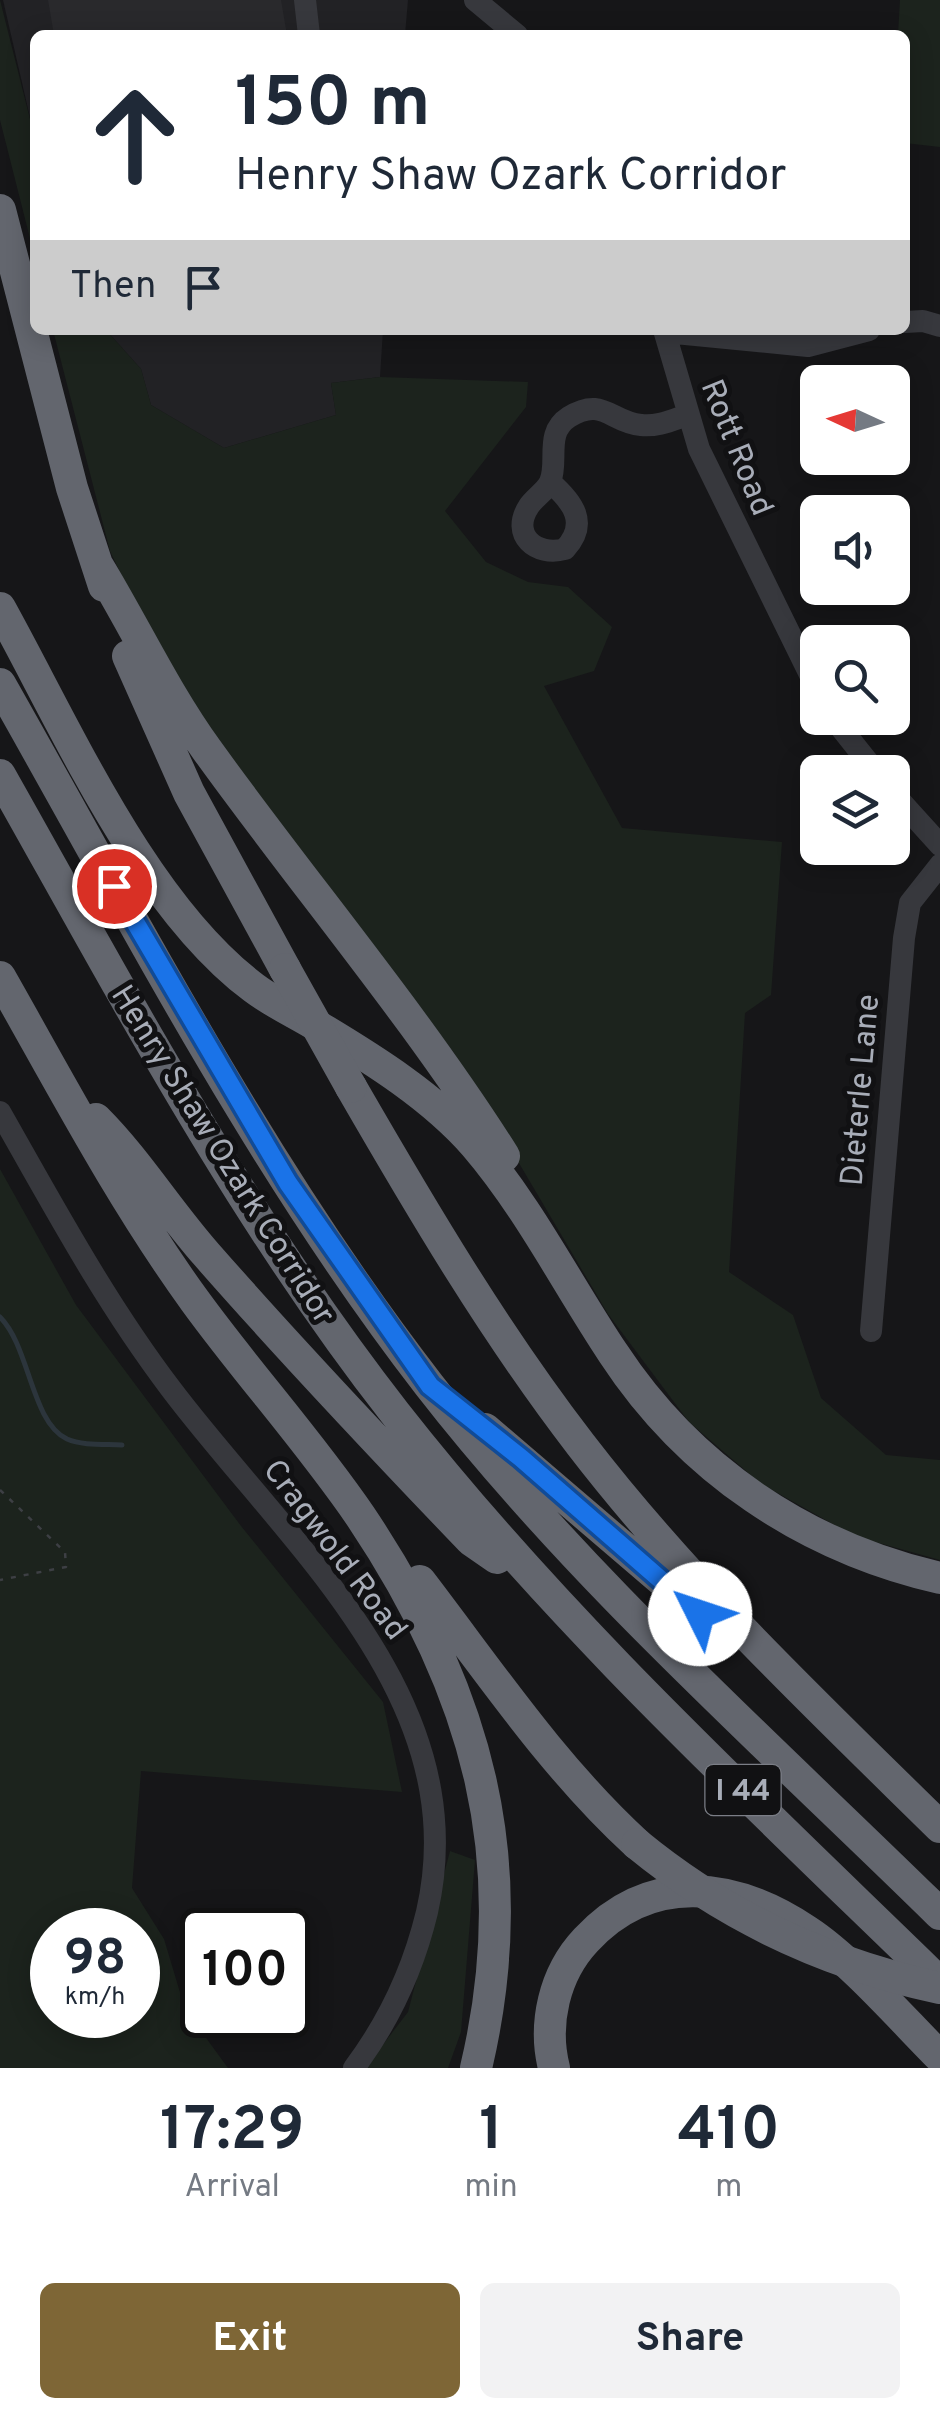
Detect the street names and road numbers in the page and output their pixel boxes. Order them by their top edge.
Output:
street label: Rott Road [690,374,781,522]
street label: Henry Shaw Ozark Corridor [101,979,342,1333]
street label: Dieterle Lane [834,993,890,1188]
street label: Cragwold Road [253,1452,415,1649]
road number: I 44 [706,1765,780,1815]

